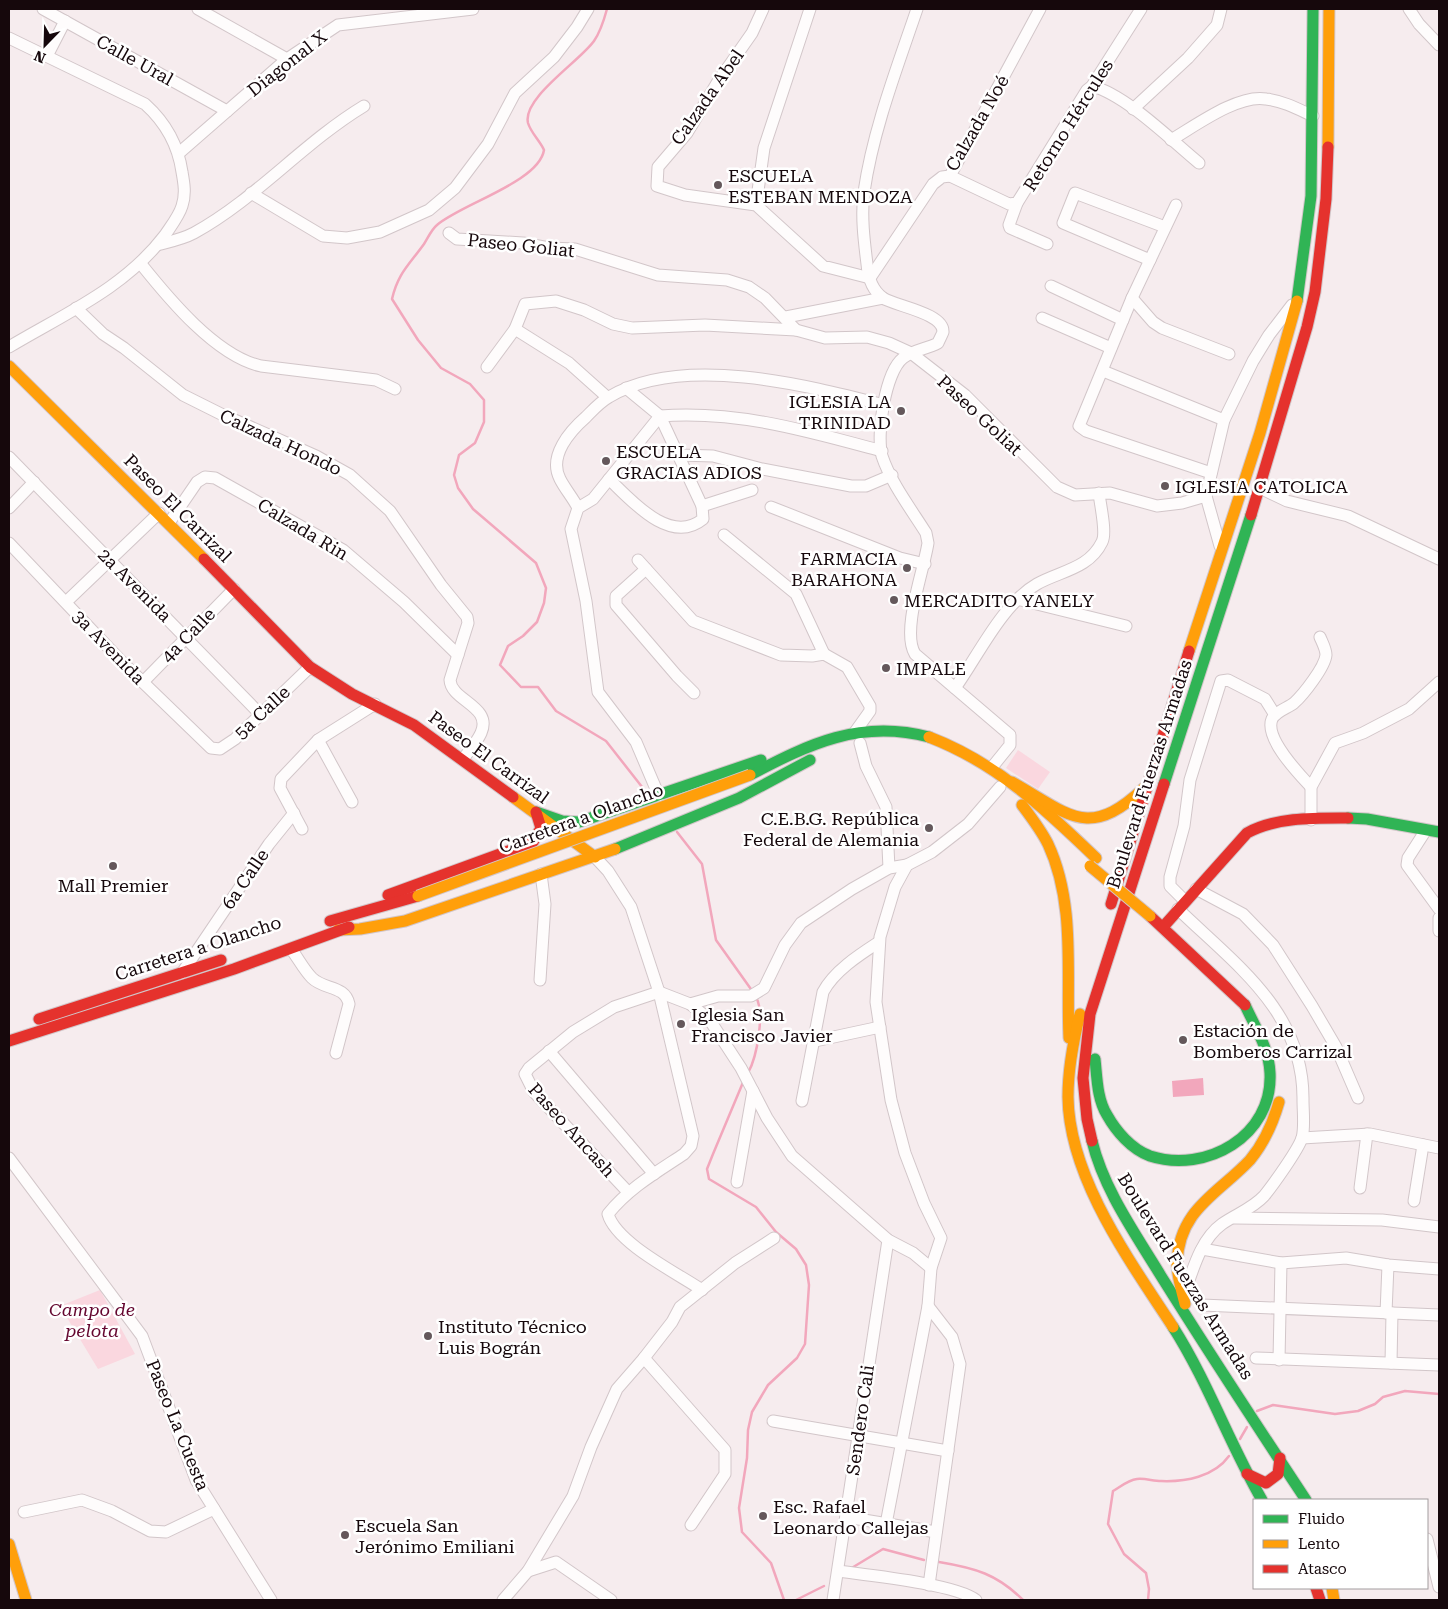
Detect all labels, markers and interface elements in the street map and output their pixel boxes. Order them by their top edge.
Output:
north arrow [20,20,70,70]
street label: Diagonal X [243,25,331,101]
street label: Calle Ural [93,30,178,90]
street label: Calzada Abel [666,45,748,149]
text: N [32,47,48,66]
street label: Retorno Hércules [1019,55,1117,195]
street label: Calzada Noé [941,71,1013,175]
place label: ESCUELA ESTEBAN MENDOZA [728,165,913,207]
marker: ESCUELA ESTEBAN MENDOZA [712,179,724,191]
street label: Paseo Goliat [466,229,576,261]
street label: Paseo Goliat [933,371,1027,460]
place label: IGLESIA LA TRINIDAD [789,391,891,433]
street label: Calzada Hondo [217,405,345,479]
marker: IGLESIA LA TRINIDAD [895,405,907,417]
place label: ESCUELA GRACIAS ADIOS [616,441,762,483]
street label: Paseo El Carrizal [120,450,236,566]
marker: ESCUELA GRACIAS ADIOS [600,455,612,467]
place label: IGLESIA CATOLICA [1175,476,1348,497]
marker: IGLESIA CATOLICA [1159,480,1171,492]
street label: Calzada Rin [254,494,352,564]
street label: 2a Avenida [94,544,176,626]
place label: FARMACIA BARAHONA [791,548,897,590]
marker: FARMACIA BARAHONA [901,562,913,574]
place label: MERCADITO YANELY [904,590,1095,611]
marker: MERCADITO YANELY [888,594,900,606]
street label: 4a Calle [157,603,219,667]
street label: 3a Avenida [68,606,150,689]
street label: Boulevard Fuerzas Armadas [1102,657,1196,891]
place label: IMPALE [896,658,966,679]
marker: IMPALE [880,662,892,674]
street label: 5a Calle [230,681,294,743]
street label: Paseo El Carrizal [425,706,554,808]
street label: Carretera a Olancho [496,778,666,858]
place label: C.E.B.G. República Federal de Alemania [743,808,919,850]
marker: C.E.B.G. República Federal de Alemania [923,822,935,834]
street label: 6a Calle [217,845,273,913]
marker: Mall Premier [107,860,119,872]
place label: Mall Premier [58,875,168,896]
street label: Carretera a Olancho [112,911,284,985]
place label: Iglesia San Francisco Javier [691,1004,833,1046]
marker: Iglesia San Francisco Javier [675,1018,687,1030]
place label: Estación de Bomberos Carrizal [1193,1020,1353,1062]
marker: Estación de Bomberos Carrizal [1177,1034,1189,1046]
street label: Paseo Ancash [524,1079,620,1182]
street label: Boulevard Fuerzas Armadas [1114,1169,1258,1383]
park label: Campo de pelota [49,1299,135,1341]
place label: Instituto Técnico Luis Bográn [438,1316,587,1358]
marker: Instituto Técnico Luis Bográn [422,1330,434,1342]
street label: Paseo La Cuesta [142,1356,214,1494]
street label: Sendero Cali [842,1363,878,1477]
place label: Esc. Rafael Leonardo Callejas [773,1496,928,1538]
legend [1253,1499,1428,1589]
marker: Esc. Rafael Leonardo Callejas [757,1510,769,1522]
text: Fluido [1298,1510,1345,1528]
place label: Escuela San Jerónimo Emiliani [355,1515,515,1557]
marker: Escuela San Jerónimo Emiliani [339,1529,351,1541]
text: Lento [1298,1535,1340,1553]
text: Atasco [1298,1560,1347,1578]

